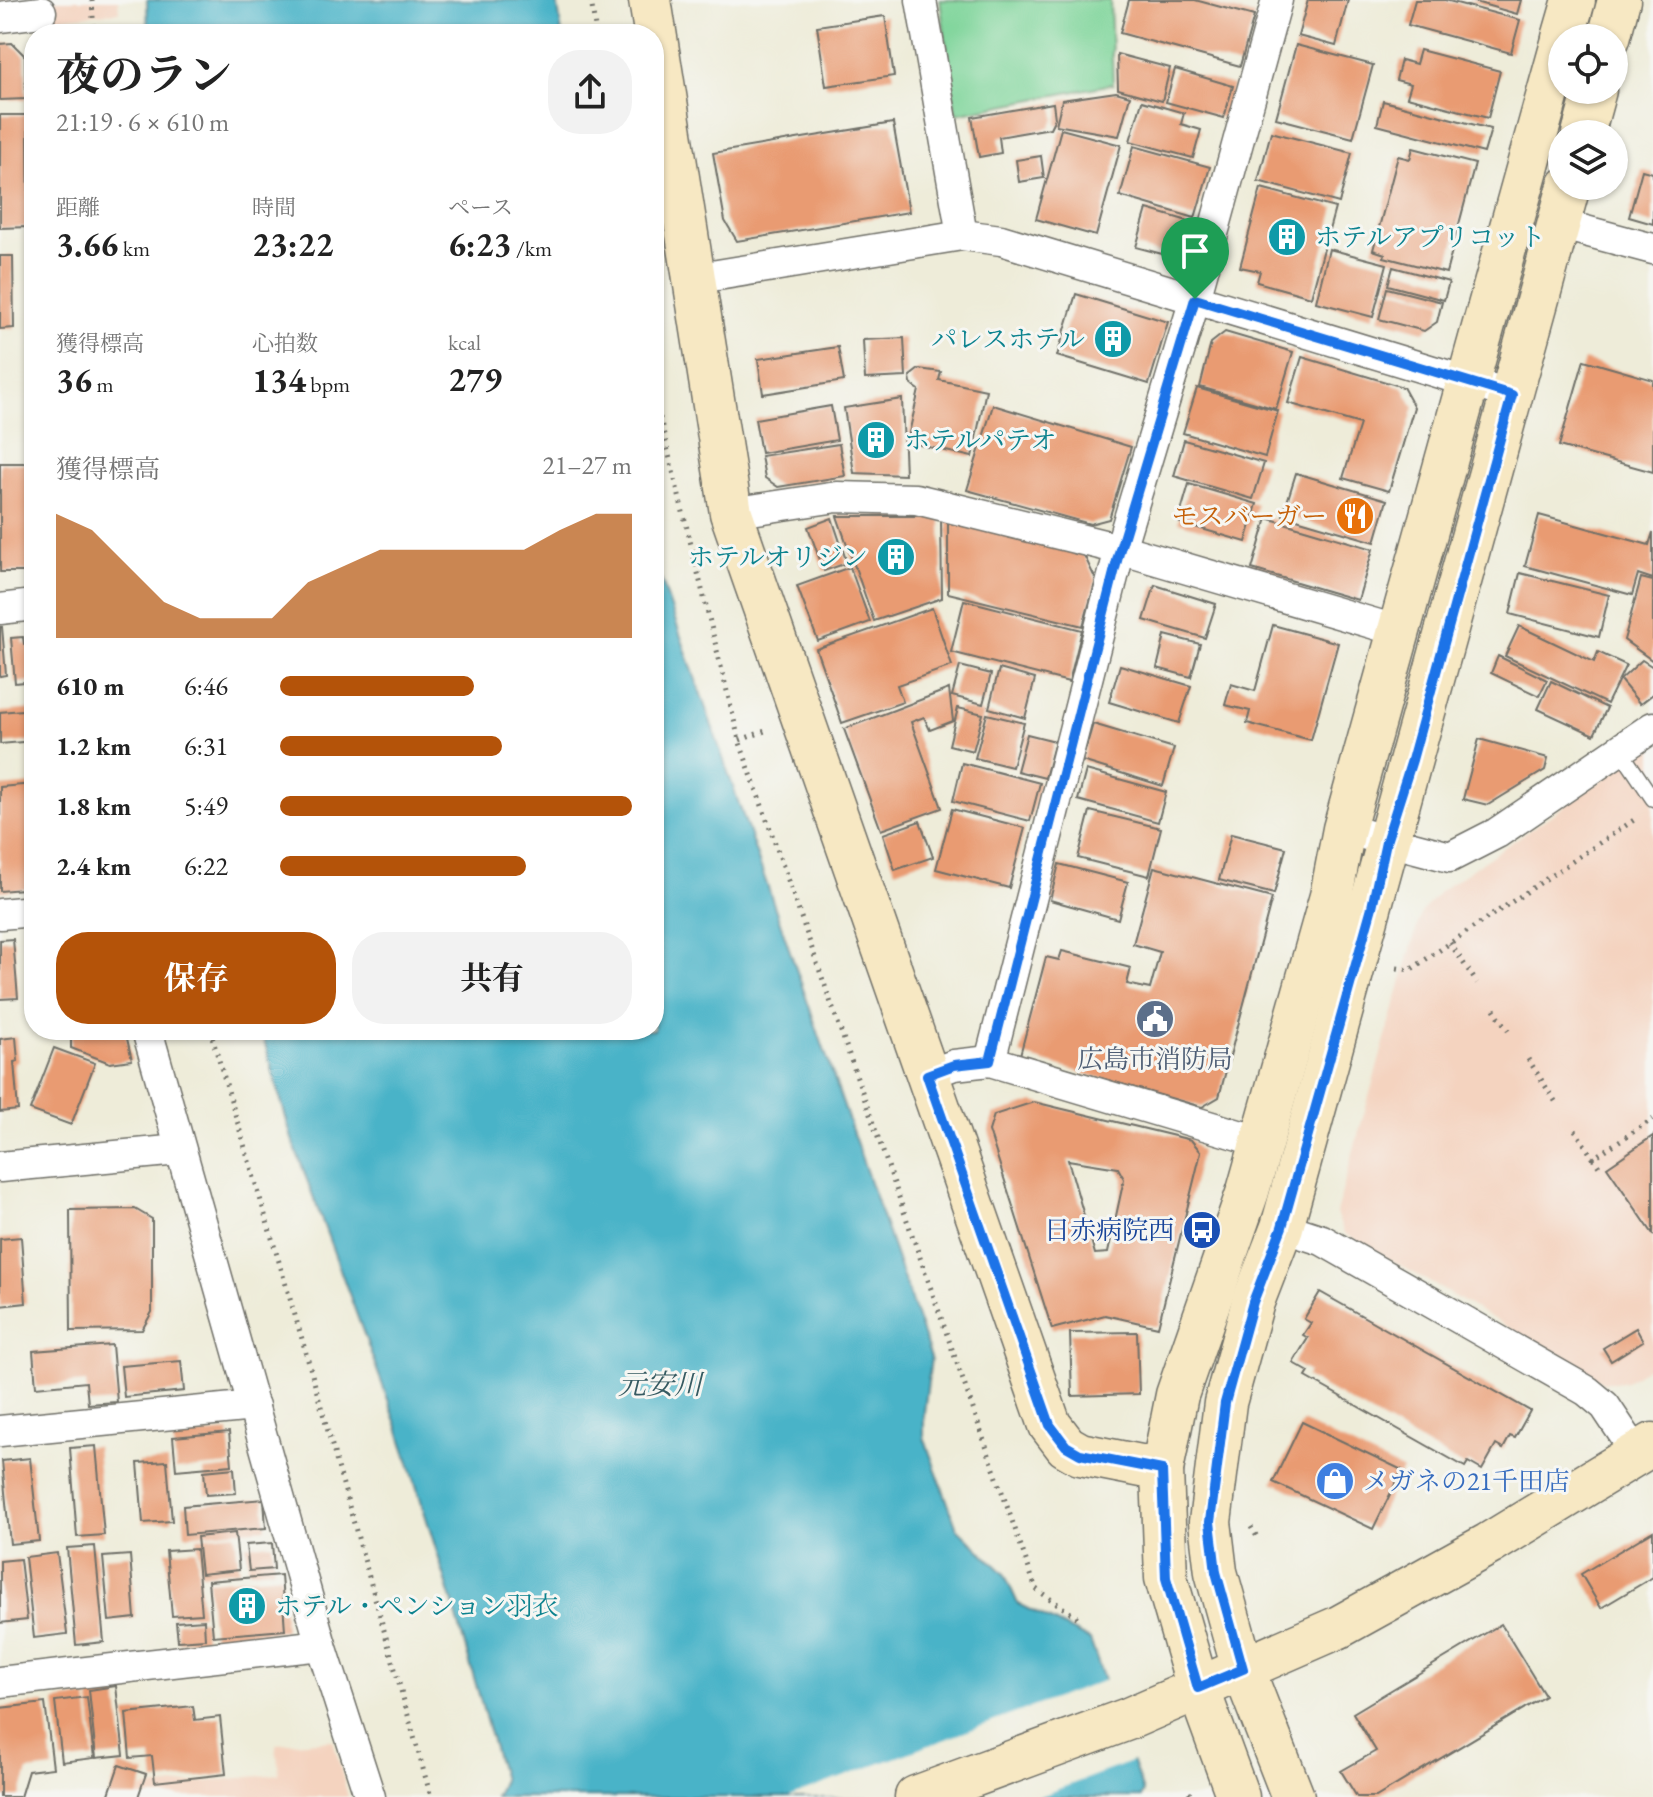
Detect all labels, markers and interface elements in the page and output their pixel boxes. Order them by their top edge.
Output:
map controls [1548,24,1628,200]
button: locate [1548,24,1628,104]
text: 夜のラン [56,46,232,103]
button: share [548,50,632,134]
text: 21:19 · 6 × 610 m [56,105,229,139]
button: layers [1548,120,1628,200]
text: 距離 [56,193,100,222]
text: 時間 [252,193,296,222]
text: ペース [448,193,513,222]
building icon: ホテルアプリコット [1266,216,1308,258]
pin [1161,217,1229,299]
place label: ホテルアプリコット [1315,220,1546,254]
text: 3.66 [56,222,118,266]
text: 23:22 [252,222,334,266]
text: 6:23 [448,222,512,266]
icon: arrive [1173,229,1217,273]
text: km [118,234,150,263]
text: /km [512,234,552,263]
building icon: パレスホテル [1092,318,1134,360]
place label: パレスホテル [931,322,1085,356]
text: kcal [448,328,481,357]
text: 獲得標高 [56,329,144,358]
text: 心拍数 [252,329,318,358]
text: 279 [448,357,502,401]
text: 36 [56,358,92,402]
text: 134 [252,358,306,402]
text: m [92,370,114,399]
text: bpm [306,370,350,399]
building icon: ホテルパテオ [855,419,897,461]
place label: ホテルパテオ [904,423,1056,457]
text: 21–27 m [542,448,632,482]
text: 獲得標高 [56,452,160,486]
restaurant icon: モスバーガー [1334,495,1376,537]
place label: モスバーガー [1172,499,1327,533]
building icon: ホテルオリジン [875,536,917,578]
place label: ホテルオリジン [688,540,868,574]
text: 610 m [56,669,124,703]
text: 6:46 [184,669,228,703]
text: 1.2 km [56,729,131,763]
text: 6:31 [184,729,228,763]
text: 1.8 km [56,789,131,823]
text: 5:49 [184,789,228,823]
text: 2.4 km [56,849,131,883]
text: 6:22 [184,849,228,883]
button: 保存 [56,932,336,1024]
button: 共有 [352,932,632,1024]
public building icon: 広島市消防局 [1134,998,1176,1040]
place label: 広島市消防局 [1077,1042,1233,1076]
bus stop icon: 日赤病院西 [1181,1209,1223,1251]
place label: 日赤病院西 [1044,1213,1174,1247]
water label: 元安川 [618,1366,705,1402]
shop icon: メガネの21千田店 [1314,1460,1356,1502]
place label: メガネの21千田店 [1363,1464,1570,1498]
building icon: ホテル・ペンション羽衣 [226,1585,268,1627]
place label: ホテル・ペンション羽衣 [275,1589,559,1623]

